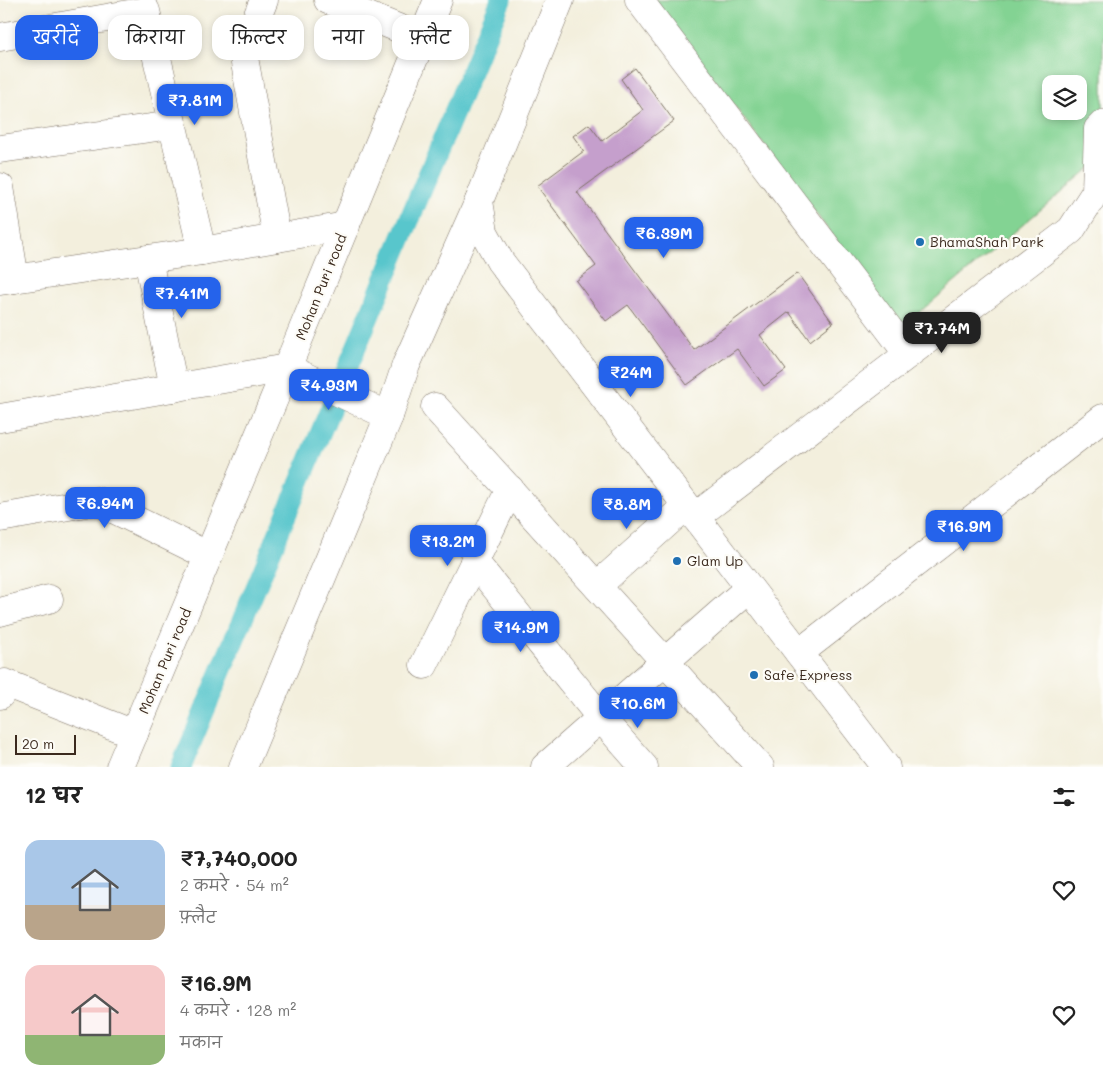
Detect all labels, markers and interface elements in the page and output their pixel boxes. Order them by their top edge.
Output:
chip: खरीदें [15,15,98,60]
chip: किराया [108,15,202,60]
chip: फ़िल्टर [212,15,304,60]
chip: नया [314,15,382,60]
chip: फ़्लैट [392,15,469,60]
map controls [1042,75,1087,120]
button: layers [1042,75,1087,120]
pin: ₹7.81M [154,84,236,126]
text: ₹7.81M [168,89,222,110]
pin: ₹6.39M [623,216,705,259]
text: ₹6.39M [635,222,693,243]
street label: Mohan Puri road [291,231,351,343]
place label: BhamaShah Park [930,232,1044,251]
marker: BhamaShah Park [914,236,926,248]
pin: ₹7.41M [141,276,223,319]
text: ₹7.41M [155,282,209,303]
pin: ₹7.74M [901,312,983,354]
text: ₹7.74M [914,317,970,338]
pin: ₹24M [601,356,661,398]
text: ₹24M [610,361,652,382]
pin: ₹4.93M [288,368,370,411]
text: ₹4.93M [300,374,358,395]
pin: ₹6.94M [64,486,146,529]
pin: ₹8.8M [592,488,662,530]
text: ₹6.94M [76,492,134,513]
text: ₹8.8M [603,493,651,514]
pin: ₹16.9M [923,510,1005,552]
text: ₹16.9M [937,515,991,536]
pin: ₹13.2M [407,524,489,567]
text: ₹13.2M [421,530,475,551]
place label: Glam Up [687,551,743,570]
marker: Glam Up [671,555,683,567]
street label: Mohan Puri road [134,605,195,717]
pin: ₹14.9M [480,610,562,653]
text: ₹14.9M [493,616,549,637]
place label: Safe Express [764,665,852,684]
marker: Safe Express [748,669,760,681]
pin: ₹10.6M [597,686,679,729]
text: ₹10.6M [610,692,666,713]
scale bar [15,732,76,755]
text: 20 m [22,734,54,753]
text: 12 घर [25,781,82,808]
icon: filters [1050,783,1078,811]
text: ₹7,740,000 [180,844,298,871]
icon: home [65,860,125,920]
text: 2 कमरे · 54 m² [180,874,289,895]
icon: heart [1050,876,1078,904]
text: फ़्लैट [180,906,216,927]
text: ₹16.9M [180,969,252,996]
icon: home [65,985,125,1045]
text: 4 कमरे · 128 m² [180,999,296,1020]
icon: heart [1050,1001,1078,1029]
text: मकान [180,1031,222,1052]

